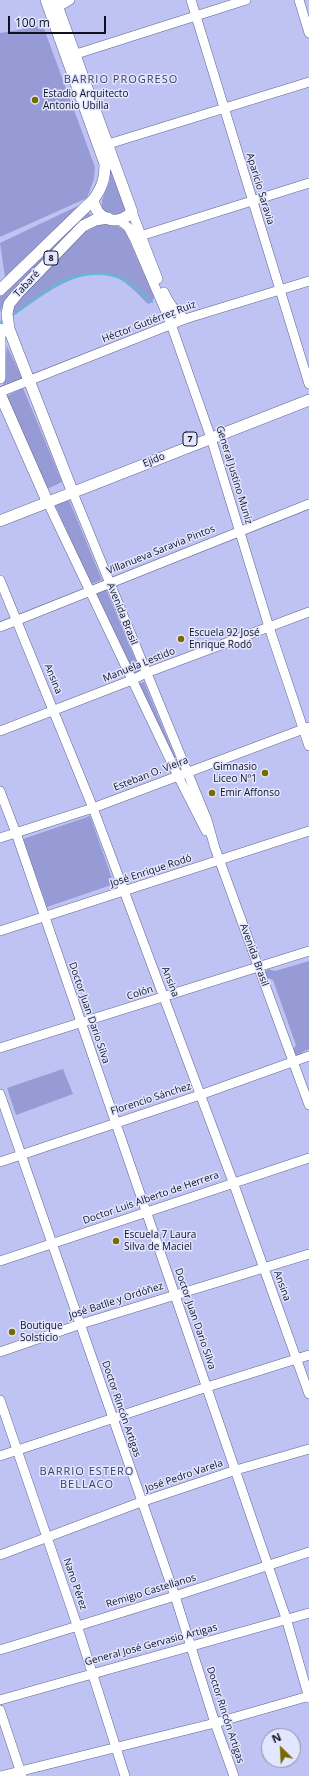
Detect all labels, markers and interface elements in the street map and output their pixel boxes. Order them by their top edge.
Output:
scale bar [10,8,108,34]
text: 100 m [15,14,50,31]
district label: BARRIO PROGRESO [64,73,178,87]
place label: Estadio Arquitecto Antonio Ubilla [43,88,128,112]
marker: Estadio Arquitecto Antonio Ubilla [30,95,40,105]
street label: Aparicio Saravia [243,152,277,226]
road number: 8 [44,251,58,265]
street label: Tabaré [12,268,42,300]
street label: Héctor Gutiérrez Ruiz [100,299,198,345]
street label: General Justino Muniz [213,424,255,526]
road number: 7 [183,432,197,446]
street label: Ejido [141,450,167,470]
street label: Villanueva Saravia Pintos [105,523,217,577]
street label: Avenida Brasil [104,581,140,647]
place label: Escuela 92 José Enrique Rodó [189,627,260,650]
marker: Escuela 92 José Enrique Rodó [176,634,186,644]
street label: Manuela Lestido [101,645,177,685]
street label: Ansina [42,662,64,696]
street label: Esteban O. Vieira [112,754,190,794]
place label: Gimnasio Liceo Nº1 [213,761,257,784]
marker: Gimnasio Liceo Nº1 [260,768,270,778]
place label: Emir Affonso [220,787,280,799]
marker: Emir Affonso [207,788,217,798]
street label: José Enrique Rodó [109,852,193,890]
street label: Avenida Brasil [237,922,271,988]
street label: Doctor Juan Dario Silva [66,961,112,1065]
street label: Ansina [159,965,181,999]
street label: Colón [125,983,155,1003]
street label: Florencio Sánchez [109,1080,193,1118]
street label: Doctor Luis Alberto de Herrera [81,1169,221,1227]
place label: Escuela 7 Laura Silva de Maciel [124,1229,196,1252]
marker: Escuela 7 Laura Silva de Maciel [111,1236,121,1246]
street label: Doctor Juan Dario Silva [172,1267,218,1371]
street label: Ansina [271,1269,293,1303]
street label: José Batlle y Ordóñez [67,1280,165,1322]
place label: Boutique Solsticio [20,1320,63,1344]
marker: Boutique Solsticio [7,1327,17,1337]
street label: Doctor Rincón Artigas [99,1359,143,1459]
street label: José Pedro Varela [144,1457,224,1495]
district label: BARRIO ESTERO BELLACO [40,1465,134,1491]
street label: Nano Pérez [61,1557,89,1611]
street label: Remigio Castellanos [105,1572,197,1610]
street label: General José Gervasio Artigas [83,1622,219,1668]
street label: Doctor Rincón Artigas [204,1665,246,1765]
north arrow [261,1728,301,1768]
text: N [269,1729,283,1746]

